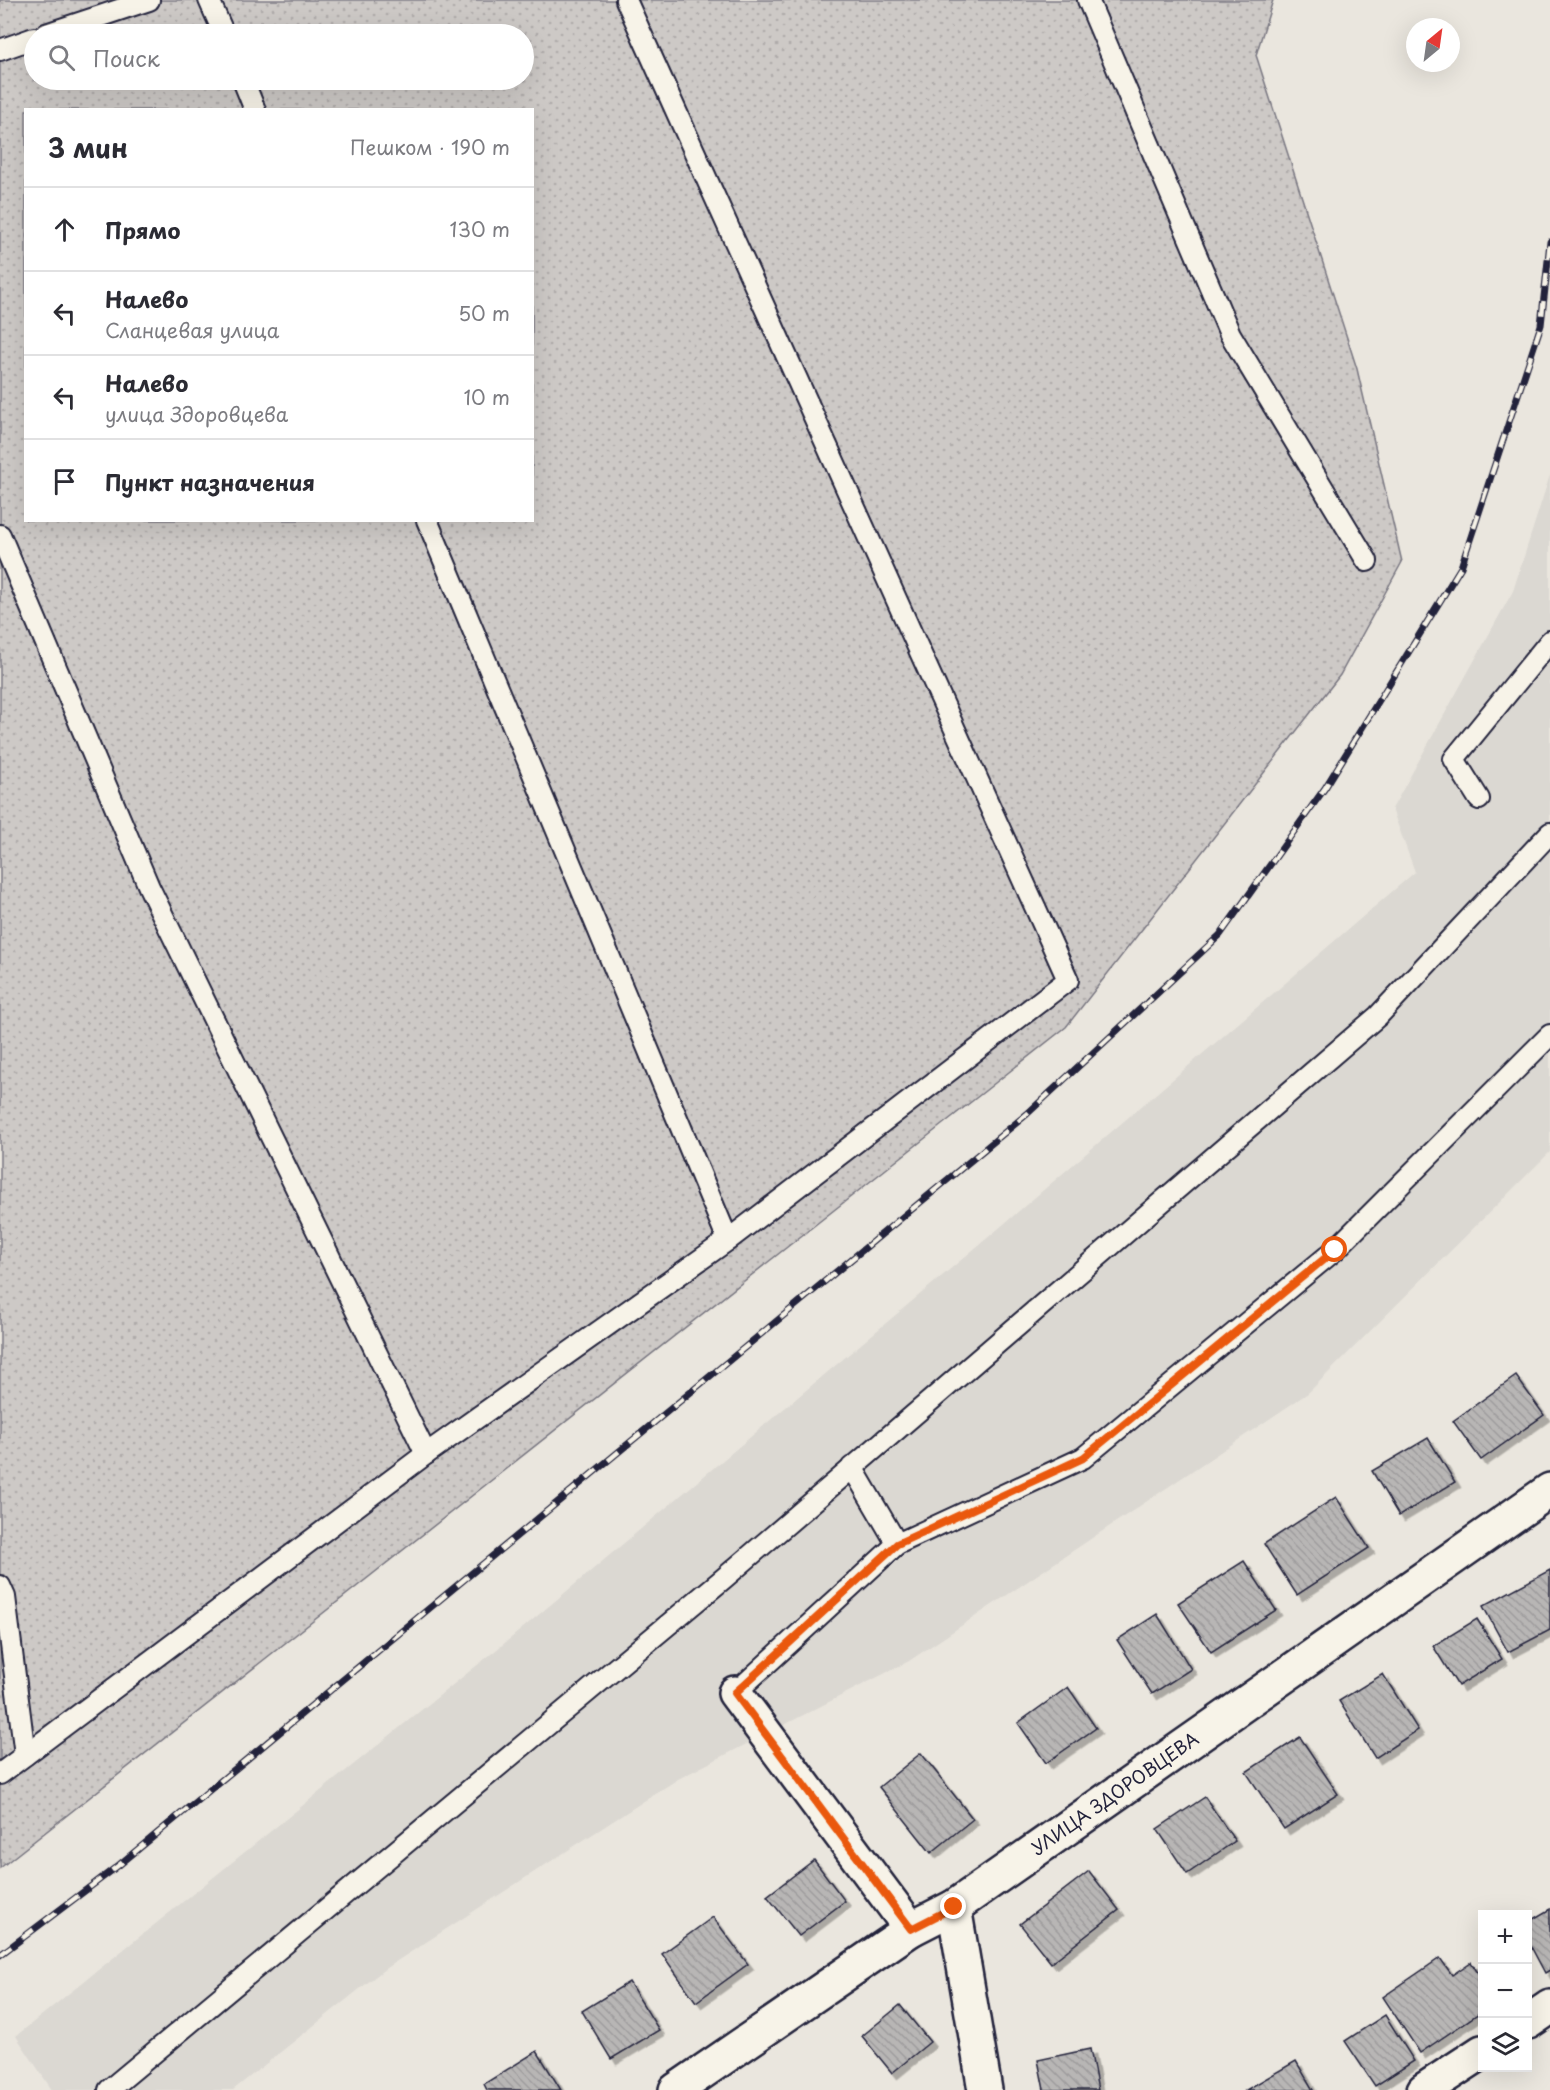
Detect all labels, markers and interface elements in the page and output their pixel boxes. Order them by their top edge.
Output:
north arrow [1406,18,1460,72]
search box [24,24,534,90]
icon: search [45,41,78,74]
text: Поиск [93,41,160,74]
text: 3 мин [48,128,128,167]
text: Пешком · 190 m [350,132,510,162]
icon: ahead [48,213,81,246]
text: Прямо [105,213,180,246]
text: 130 m [450,214,510,244]
text: Налево [105,282,188,315]
icon: left [48,297,81,330]
text: 50 m [458,298,510,328]
text: Сланцевая улица [105,315,279,345]
text: Налево [105,366,188,399]
icon: left [48,381,81,414]
text: 10 m [463,382,510,412]
text: улица Здоровцева [105,399,288,429]
icon: arrive [48,465,81,498]
text: Пункт назначения [105,465,315,498]
route start [1321,1236,1347,1262]
street label: УЛИЦА ЗДОРОВЦЕВА [1025,1725,1204,1861]
route end [940,1893,966,1919]
map controls [1478,1910,1532,2072]
button: + [1478,1910,1532,1964]
button: − [1478,1964,1532,2018]
button: layers [1478,2018,1532,2072]

